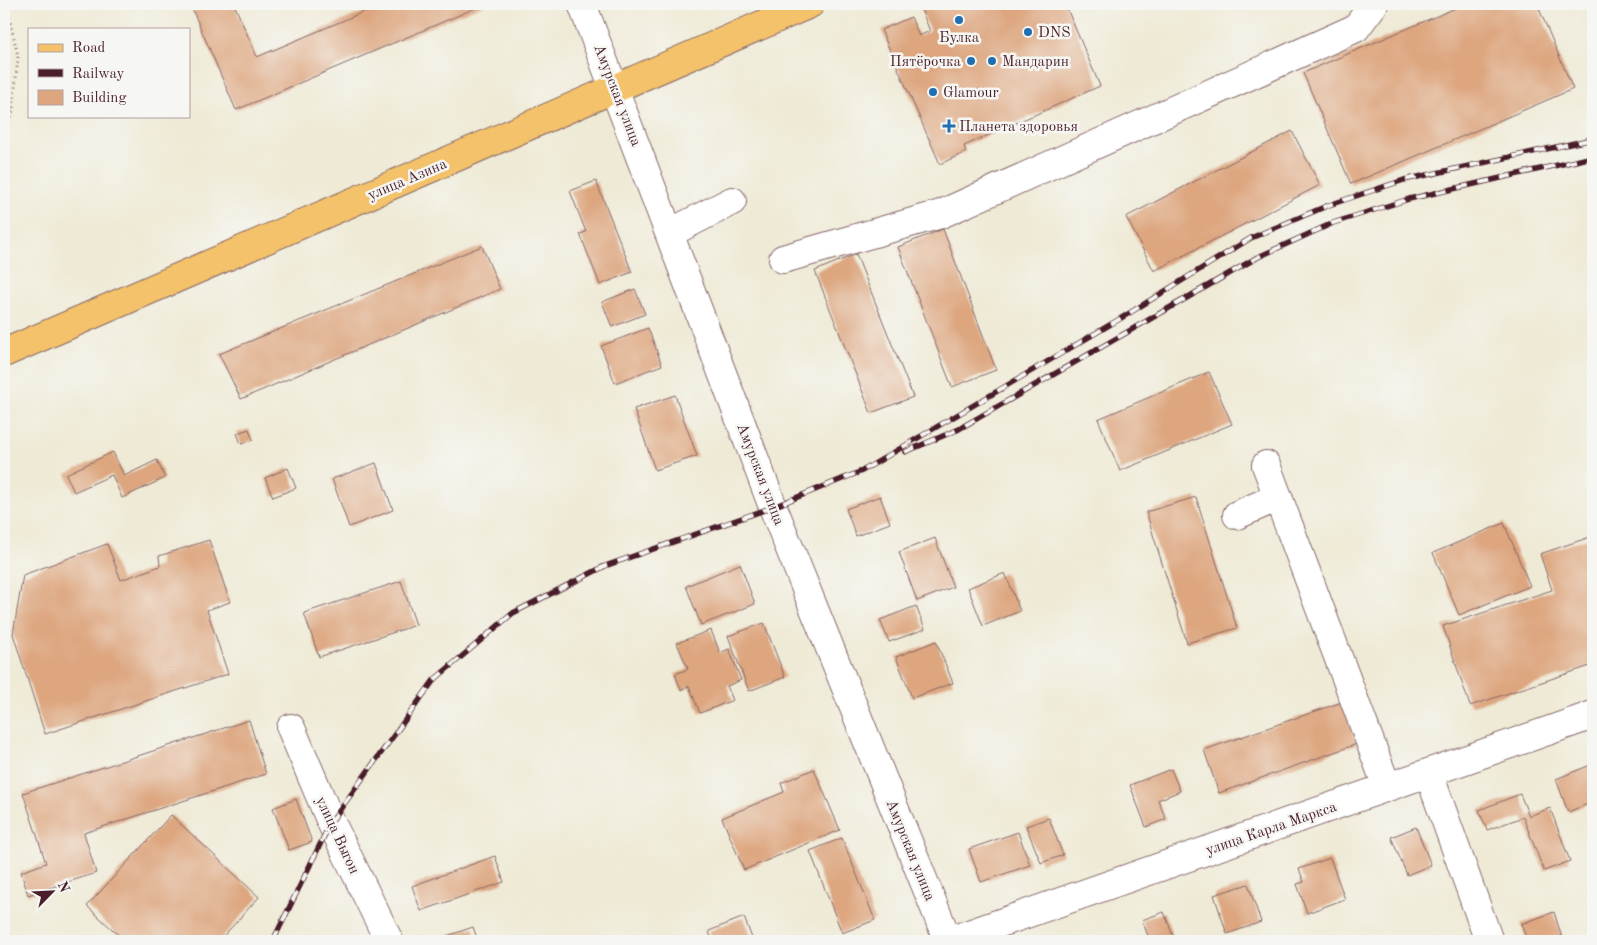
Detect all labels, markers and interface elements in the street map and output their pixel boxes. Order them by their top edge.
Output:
marker: Булка [953,14,965,26]
marker: DNS [1022,26,1034,38]
place label: DNS [1038,26,1071,41]
legend [28,28,190,118]
place label: Булка [939,31,980,46]
text: Road [72,41,106,56]
street label: Амурская улица [590,43,643,149]
place label: Пятёрочка [890,55,962,70]
marker: Пятёрочка [965,55,977,67]
marker: Мандарин [986,55,998,67]
place label: Мандарин [1002,55,1069,70]
text: Railway [72,67,125,82]
marker: Glamour [927,86,939,98]
place label: Glamour [943,86,999,101]
text: Building [72,91,127,106]
marker: Планета здоровья [943,120,955,132]
place label: Планета здоровья [959,120,1078,135]
street label: улица Азина [366,157,450,204]
street label: Амурская улица [733,422,786,528]
street label: улица Выгон [312,795,361,877]
street label: Амурская улица [882,798,937,904]
street label: улица Карла Маркса [1204,800,1339,859]
north arrow [28,868,78,918]
text: N [54,879,72,895]

